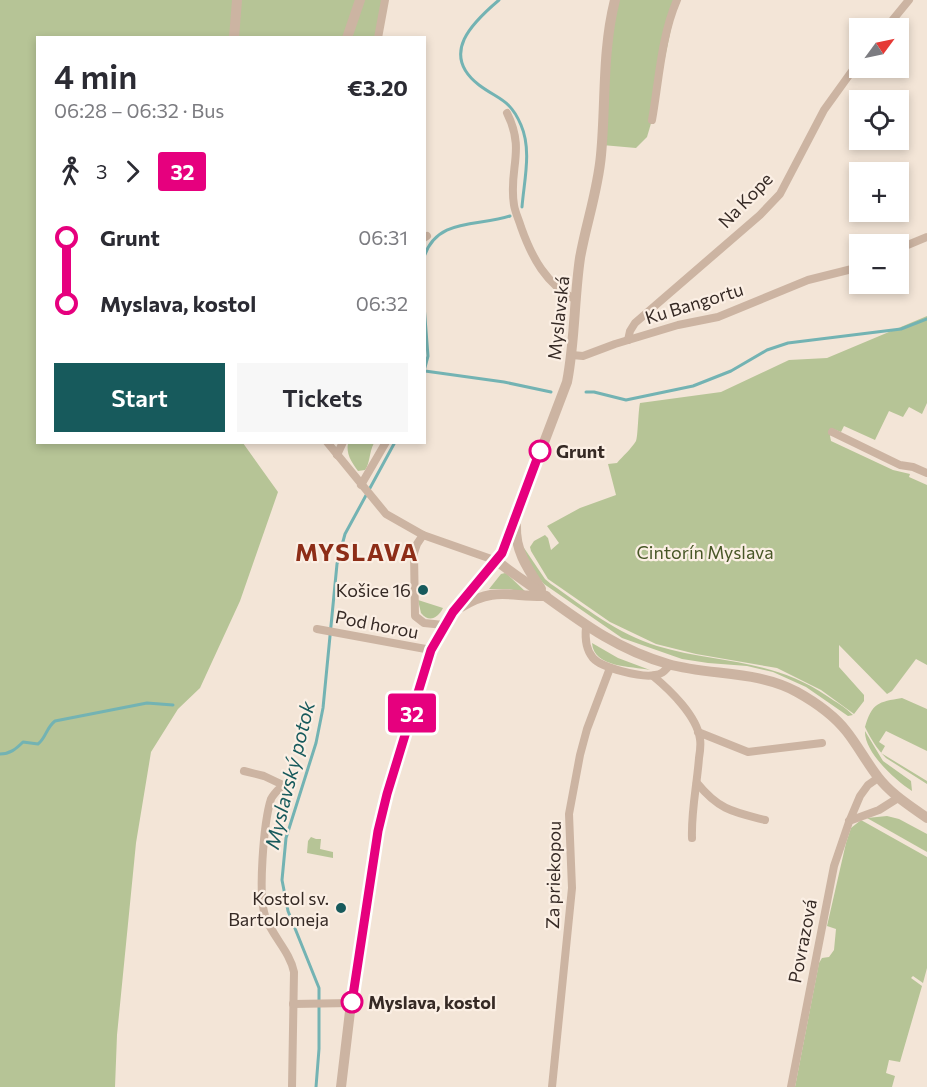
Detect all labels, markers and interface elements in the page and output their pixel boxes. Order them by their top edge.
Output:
north arrow [849,18,909,78]
map controls [849,18,909,294]
text: 4 min [54,55,137,96]
text: €3.20 [347,74,408,101]
button: locate [849,90,909,150]
text: 06:28 – 06:32 · Bus [54,98,224,122]
icon: walk [54,155,87,188]
icon: forward [116,155,149,188]
text: 3 [96,159,107,183]
text: 32 [170,159,194,184]
button: + [849,162,909,222]
street label: Na Kope [713,168,777,232]
text: Grunt [100,224,160,251]
text: 06:31 [358,225,408,249]
button: − [849,234,909,294]
street label: Myslavská [543,275,573,361]
street label: Ku Bangortu [642,278,746,328]
text: Myslava, kostol [100,290,256,317]
text: 06:32 [356,291,408,315]
button: Start [54,363,225,432]
button: Tickets [237,363,408,432]
marker: Grunt [529,440,551,462]
place label: Grunt [556,440,605,462]
district label: MYSLAVA [295,537,419,566]
park label: Cintorín Myslava [636,541,774,563]
place label: Košice 16 [336,579,411,601]
marker: Košice 16 [416,583,430,597]
street label: Pod horou [334,605,420,643]
line badge: 32 [385,694,439,732]
water label: Myslavský potok [259,697,319,851]
text: 32 [400,701,424,726]
street label: Za priekopou [541,821,565,929]
place label: Kostol sv. Bartolomeja [228,887,329,930]
street label: Povrazová [783,897,821,985]
marker: Kostol sv. Bartolomeja [334,901,348,915]
marker: Myslava, kostol [341,991,363,1013]
place label: Myslava, kostol [368,991,496,1013]

